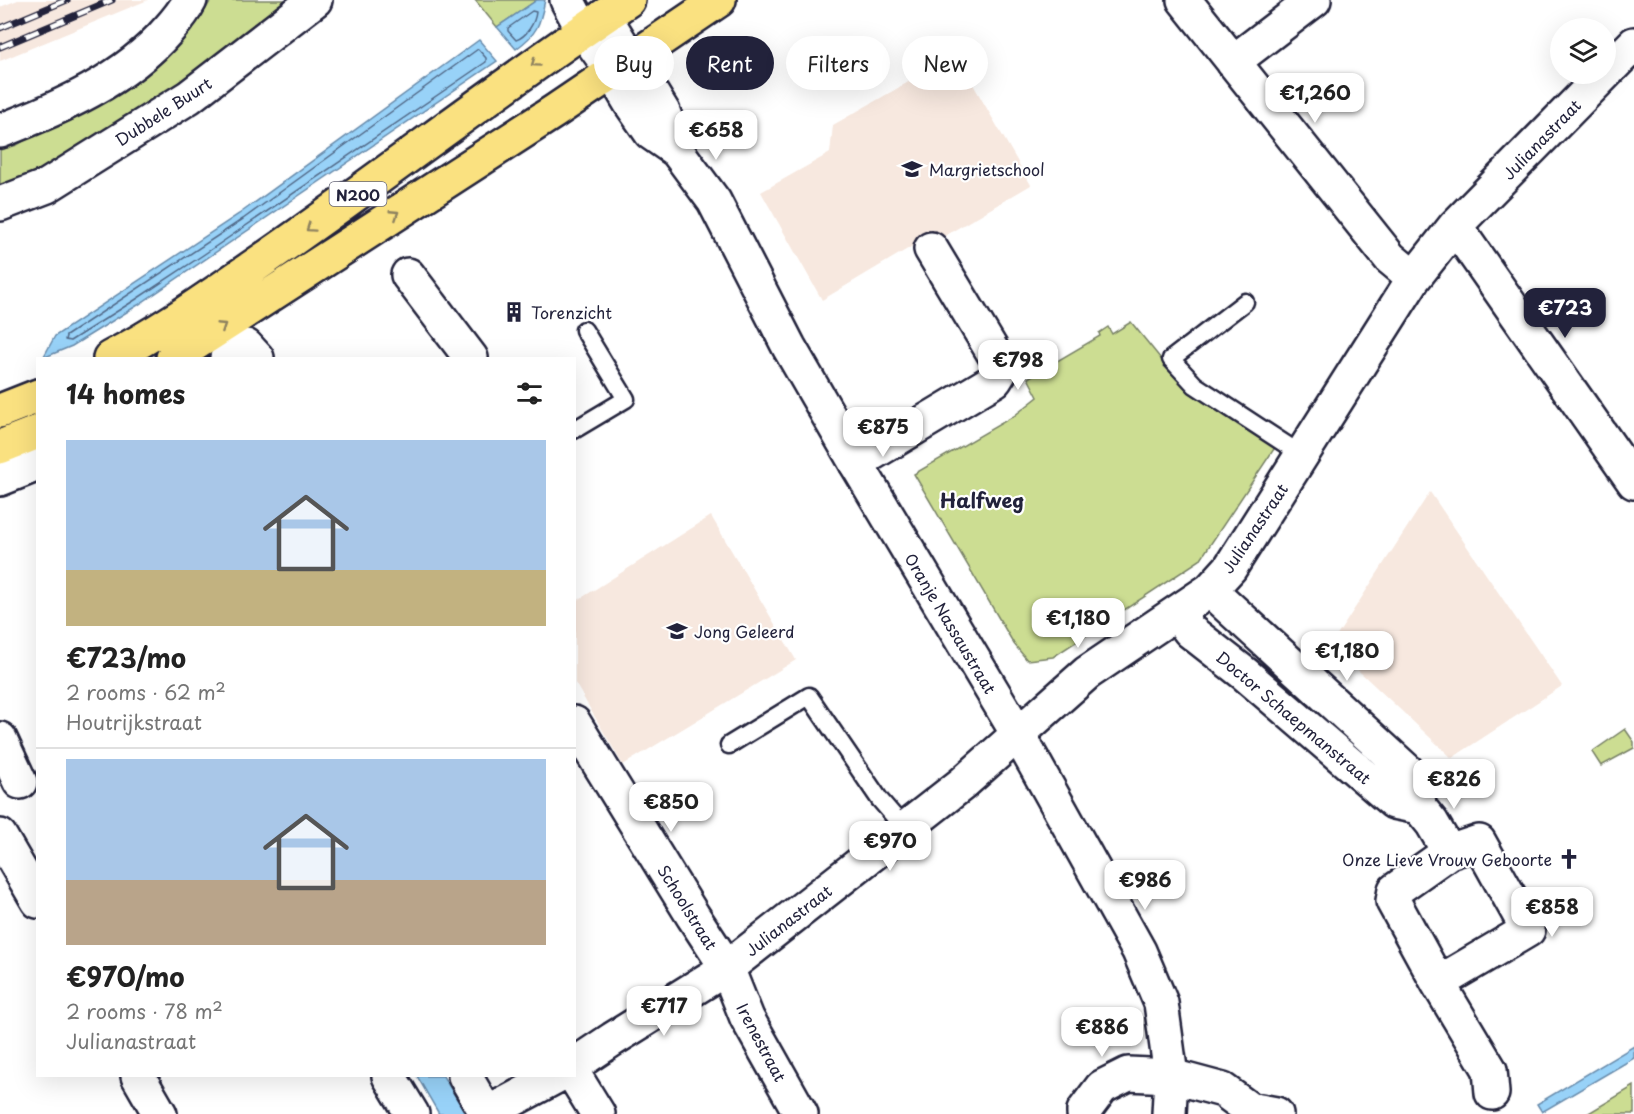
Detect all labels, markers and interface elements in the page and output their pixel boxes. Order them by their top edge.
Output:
map controls [1550,18,1616,84]
button: layers [1550,18,1616,84]
chip: Buy [594,36,674,90]
chip: Rent [686,36,774,90]
chip: Filters [786,36,890,90]
chip: New [902,36,988,90]
one-way arrow [531,56,542,67]
street label: Dubbele Buurt [110,70,216,151]
pin: €1,260 [1266,73,1364,124]
text: €1,260 [1279,77,1351,107]
street label: Julianastraat [1496,93,1586,185]
pin: €658 [680,110,752,161]
text: €658 [688,114,744,144]
school or university icon: Margrietschool [900,157,924,181]
place label: Margrietschool [929,157,1045,181]
road number: N200 [330,182,386,206]
one-way arrow [388,211,399,222]
one-way arrow [305,221,316,232]
pin: €723 [1529,288,1601,339]
text: €723 [1538,292,1592,322]
building icon: Torenzicht [502,300,526,324]
place label: Torenzicht [531,300,612,324]
one-way arrow [216,322,226,334]
pin: €798 [982,340,1054,391]
text: €798 [992,344,1044,374]
text: 14 homes [66,374,185,413]
icon: filters [513,377,546,410]
pin: €875 [847,407,919,458]
text: €875 [857,411,909,441]
street label: Julianastraat [1215,478,1293,578]
icon: home [252,479,360,587]
district label: Halfweg [940,485,1024,515]
street label: Oranje Nassaustraat [899,548,1003,698]
pin: €1,180 [1029,598,1127,649]
text: €1,180 [1046,602,1110,632]
school or university icon: Jong Geleerd [665,619,689,643]
place label: Jong Geleerd [694,619,795,643]
pin: €1,180 [1298,631,1396,682]
text: €1,180 [1315,635,1379,665]
text: €723/mo [66,638,186,677]
street label: Doctor Schaepmanstraat [1211,645,1377,789]
text: 2 rooms · 62 m² [66,677,226,707]
text: Houtrijkstraat [66,707,202,737]
pin: €826 [1418,759,1490,810]
text: €826 [1427,763,1481,793]
pin: €850 [635,782,707,833]
text: €850 [643,786,699,816]
icon: home [252,798,360,906]
pin: €970 [854,821,926,872]
text: €970 [863,825,917,855]
place label: Onze Lieve Vrouw Geboorte [1342,847,1552,871]
church icon: Onze Lieve Vrouw Geboorte [1557,847,1581,871]
street label: Schoolstraat [652,860,724,955]
pin: €986 [1109,860,1181,911]
text: €986 [1118,864,1172,894]
street label: Julianastraat [740,878,837,961]
pin: €858 [1516,887,1588,938]
text: €858 [1525,891,1579,921]
text: €970/mo [66,957,184,996]
pin: €717 [628,986,700,1037]
text: €717 [641,990,687,1020]
text: 2 rooms · 78 m² [66,996,223,1026]
street label: Irenestraat [731,998,793,1086]
pin: €886 [1066,1007,1138,1058]
text: €886 [1075,1011,1129,1041]
text: Julianastraat [66,1026,196,1056]

